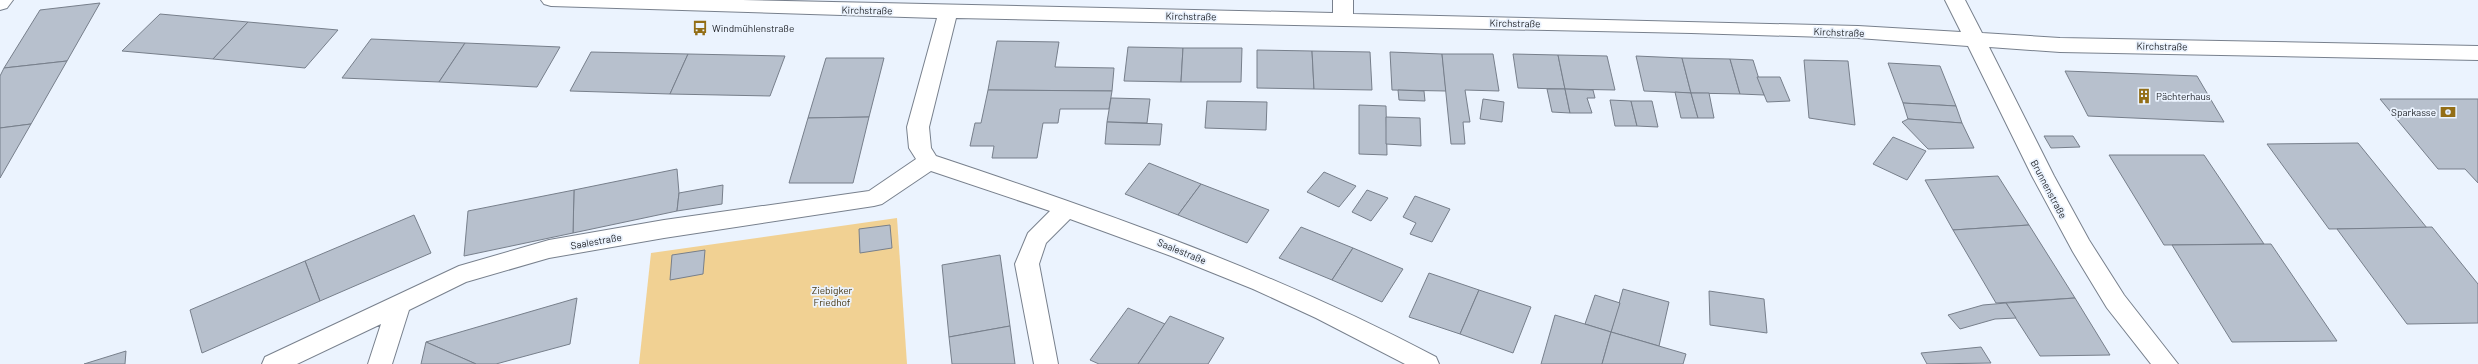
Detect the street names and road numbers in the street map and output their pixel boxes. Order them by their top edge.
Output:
street label: Kirchstraße [841,4,893,16]
street label: Kirchstraße [1165,10,1217,22]
street label: Kirchstraße [1489,17,1541,29]
street label: Kirchstraße [1813,25,1865,39]
street label: Kirchstraße [2136,40,2188,52]
street label: Brunnenstraße [2028,158,2070,220]
street label: Saalestraße [570,231,622,251]
street label: Saalestraße [1156,236,1208,266]

